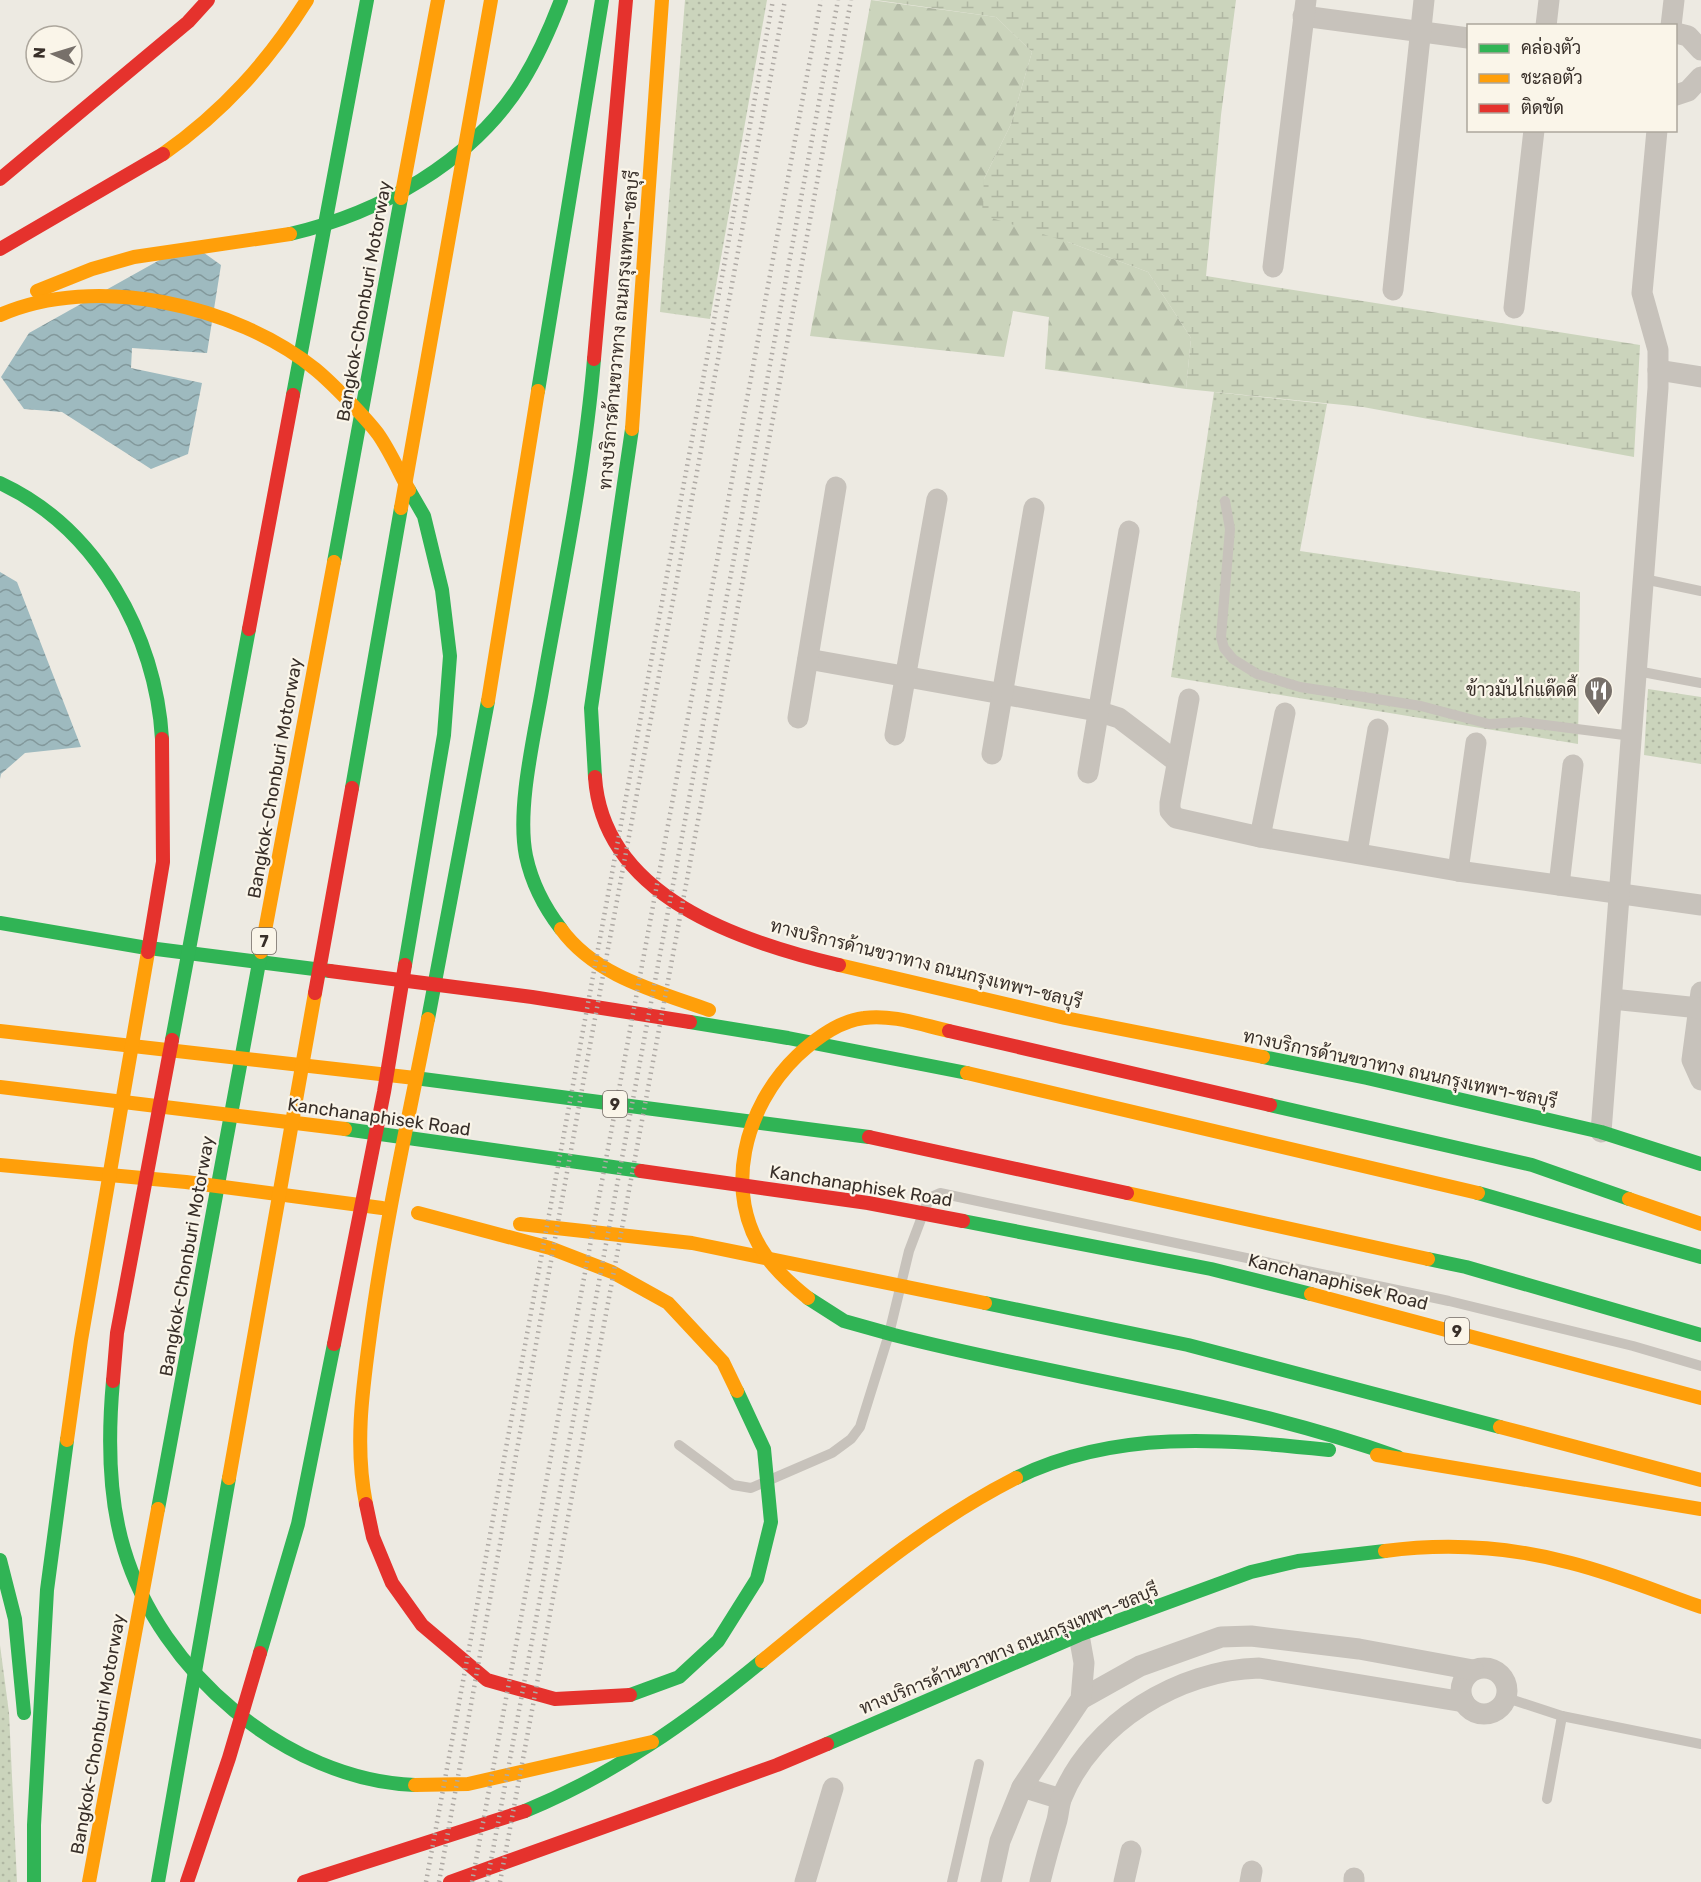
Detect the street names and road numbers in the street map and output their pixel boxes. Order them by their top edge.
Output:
street label: ทางบริการด้านขวาทาง ถนนกรุงเทพฯ-ชลบุรี [592,169,645,491]
street label: Bangkok-Chonburi Motorway [332,179,396,423]
street label: Bangkok-Chonburi Motorway [243,656,307,900]
street label: ทางบริการด้านขวาทาง ถนนกรุงเทพฯ-ชลบุรี [768,913,1085,1015]
road number: 7 [252,928,276,954]
street label: ทางบริการด้านขวาทาง ถนนกรุงเทพฯ-ชลบุรี [1241,1023,1560,1114]
road number: 9 [603,1091,627,1117]
street label: Kanchanaphisek Road [286,1093,472,1141]
street label: Bangkok-Chonburi Motorway [155,1134,219,1378]
street label: Kanchanaphisek Road [768,1161,954,1211]
street label: Kanchanaphisek Road [1246,1249,1430,1315]
road number: 9 [1445,1318,1469,1344]
street label: ทางบริการด้านขวาทาง ถนนกรุงเทพฯ-ชลบุรี [855,1577,1162,1720]
street label: Bangkok-Chonburi Motorway [66,1612,130,1856]

